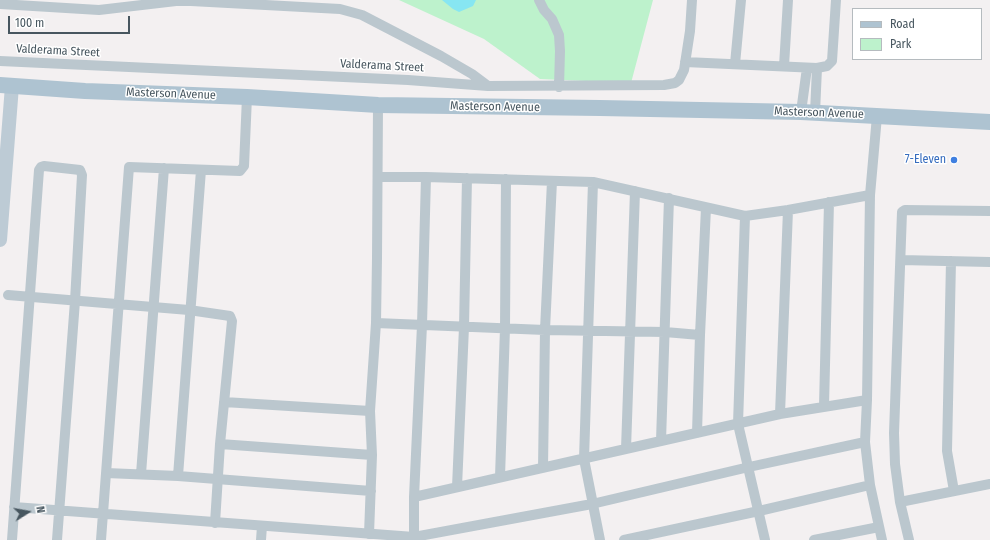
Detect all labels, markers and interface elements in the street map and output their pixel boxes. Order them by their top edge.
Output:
scale bar [10,8,132,34]
legend [852,8,982,60]
text: 100 m [15,16,44,30]
text: Road [890,17,915,31]
text: Park [890,37,911,51]
street label: Valderama Street [16,42,100,60]
street label: Valderama Street [340,57,424,75]
street label: Masterson Avenue [126,85,216,103]
street label: Masterson Avenue [450,99,540,115]
street label: Masterson Avenue [774,104,864,122]
place label: 7-Eleven [905,153,946,167]
marker: 7-Eleven [949,155,959,165]
north arrow [8,492,48,532]
text: N [33,505,47,514]

